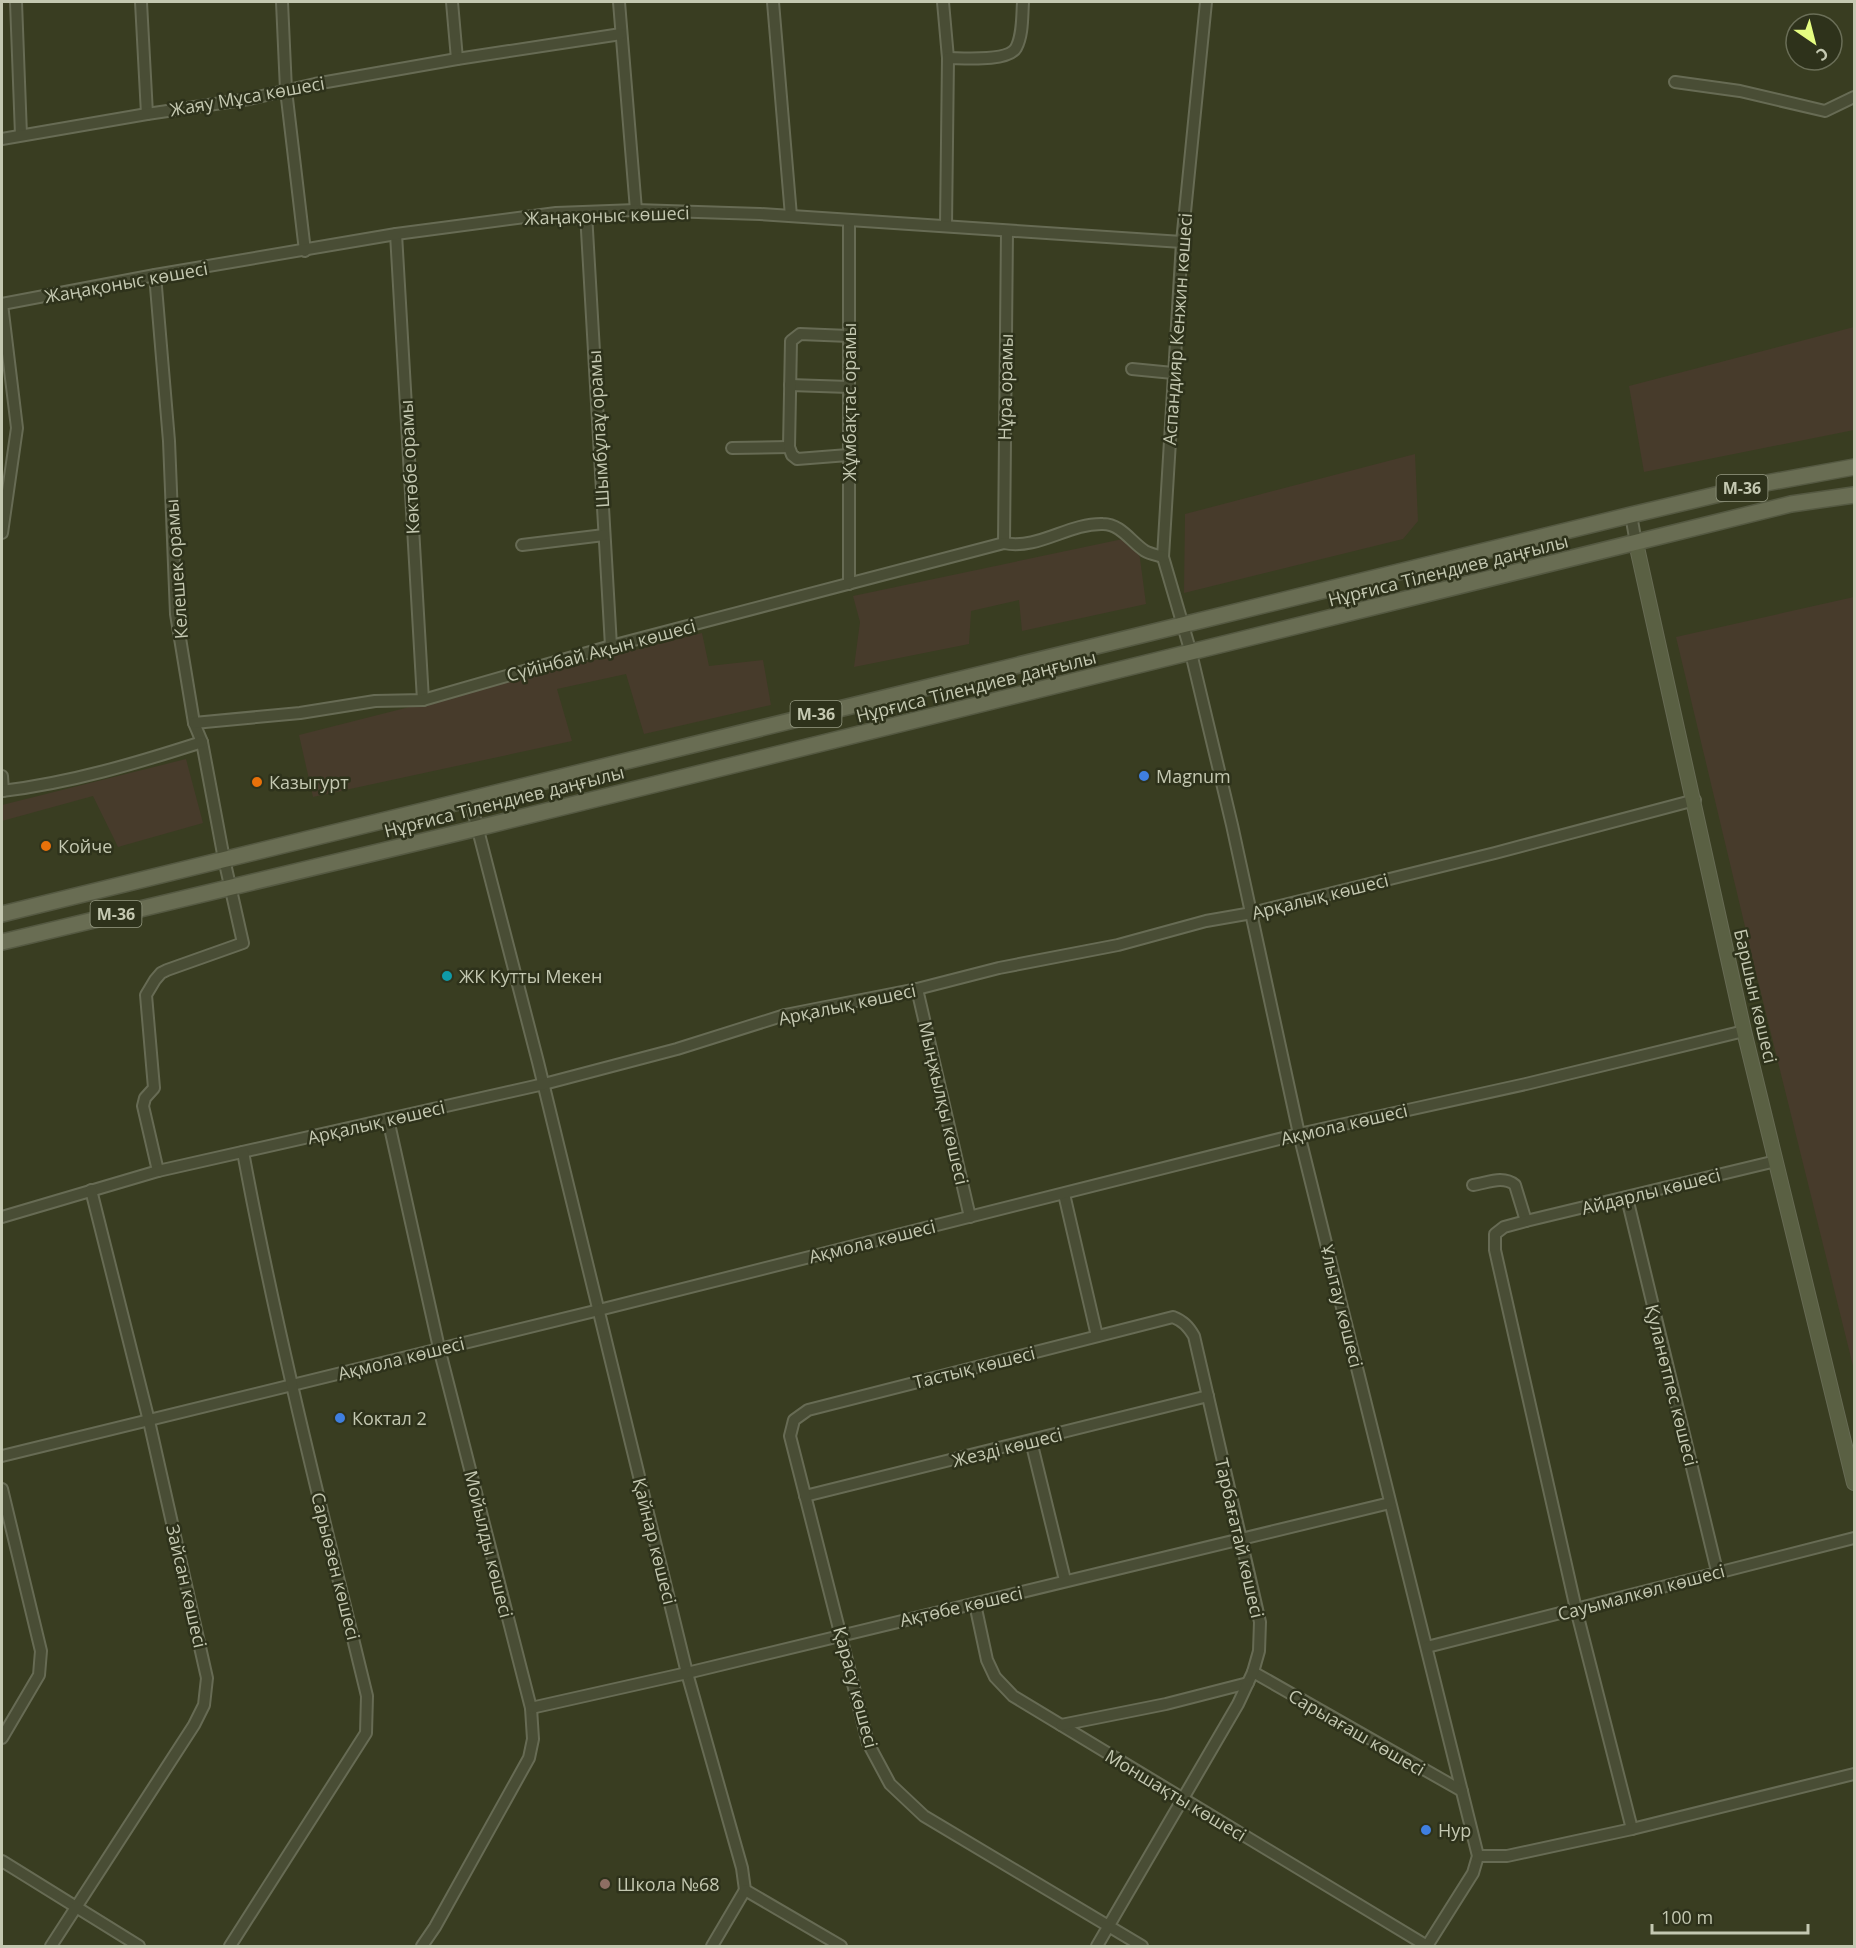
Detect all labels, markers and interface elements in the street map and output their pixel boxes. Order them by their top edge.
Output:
north arrow [1784,12,1844,72]
text: С [1812,42,1833,66]
street label: Жаяу Мұса көшесі [168,71,326,121]
street label: Жаңақоныс көшесі [524,200,690,230]
street label: Аспандияр Кенжин көшесі [1157,212,1197,446]
street label: Жаңақоныс көшесі [42,256,210,308]
street label: Жұмбақтас орамы [837,323,861,481]
street label: Нұра орамы [992,333,1018,441]
street label: Шымбұлаұ орамы [582,349,614,509]
street label: Көктөбе орамы [393,399,425,535]
road number: M-36 [1716,475,1768,501]
street label: Келешек орамы [159,498,193,640]
street label: Нұрғиса Тілендиев даңғылы [1325,529,1571,611]
street label: Сүйінбай Ақын көшесі [504,613,698,687]
street label: Нұрғиса Тілендиев даңғылы [853,645,1099,727]
road number: M-36 [790,701,842,727]
street label: Нұрғиса Тілендиев даңғылы [381,760,627,842]
place label: Magnum [1156,764,1231,788]
marker: Magnum [1137,769,1151,783]
place label: Казыгурт [269,770,349,794]
marker: Казыгурт [250,775,264,789]
place label: Койче [58,834,112,858]
marker: Койче [39,839,53,853]
street label: Арқалық көшесі [1249,867,1391,925]
road number: M-36 [90,901,142,927]
street label: Баршын көшесі [1729,926,1783,1066]
place label: ЖК Кутты Мекен [459,964,602,988]
marker: ЖК Кутты Мекен [440,969,454,983]
street label: Арқалық көшесі [776,978,918,1030]
street label: Мыңжылқы көшесі [914,1019,974,1187]
street label: Арқалық көшесі [305,1095,447,1149]
street label: Ақмола көшесі [1278,1098,1410,1150]
street label: Айдарлы көшесі [1579,1162,1723,1220]
street label: Ақмола көшесі [806,1214,938,1268]
street label: Ұлытау көшесі [1315,1242,1369,1370]
street label: Қуланөтпес көшесі [1640,1302,1704,1468]
street label: Ақмола көшесі [335,1331,467,1385]
street label: Тастық көшесі [911,1340,1037,1394]
place label: Коктал 2 [352,1406,427,1430]
marker: Коктал 2 [333,1411,347,1425]
street label: Жезді көшесі [949,1422,1065,1472]
street label: Тарбағатай көшесі [1210,1456,1270,1620]
street label: Мойылды көшесі [459,1468,519,1620]
street label: Қайнар көшесі [628,1475,682,1607]
street label: Сарыөзен көшесі [306,1490,366,1642]
street label: Зайсан көшесі [161,1522,213,1650]
street label: Сауымалкөл көшесі [1555,1558,1727,1626]
street label: Ақтөбе көшесі [897,1580,1025,1632]
street label: Қарасу көшесі [828,1624,884,1750]
street label: Сарыағаш көшесі [1284,1683,1430,1781]
street label: Моншақты көшесі [1101,1743,1251,1847]
place label: Нур [1438,1818,1471,1842]
marker: Нур [1419,1823,1433,1837]
place label: Школа №68 [617,1872,720,1896]
marker: Школа №68 [598,1877,612,1891]
scale bar [1652,1897,1808,1935]
text: 100 m [1661,1905,1713,1929]

